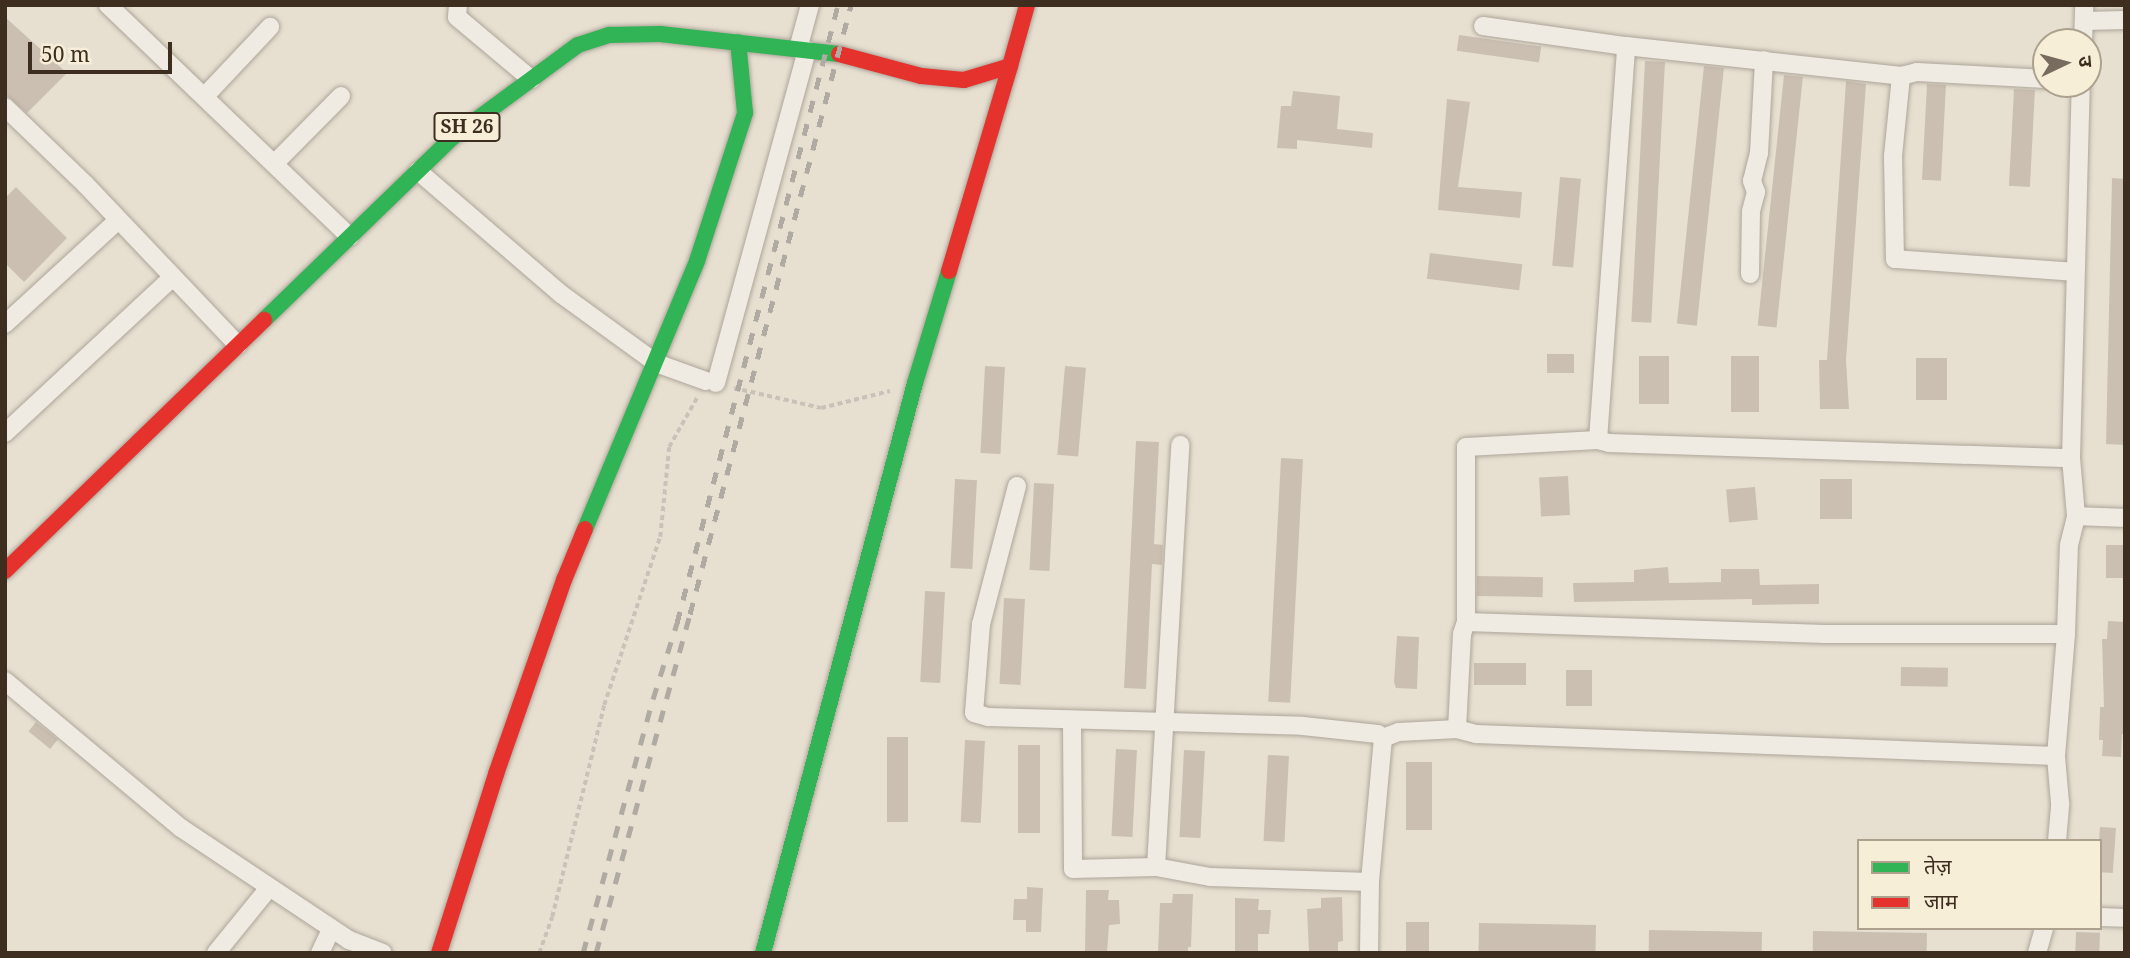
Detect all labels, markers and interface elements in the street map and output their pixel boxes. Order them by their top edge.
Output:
scale bar [32,28,175,72]
north arrow [2032,28,2102,98]
text: 50 m [41,40,90,68]
text: उ [2072,55,2099,68]
road number: SH 26 [432,111,502,142]
legend [1857,839,2102,930]
text: तेज़ [1924,852,1952,880]
text: जाम [1924,887,1958,915]

